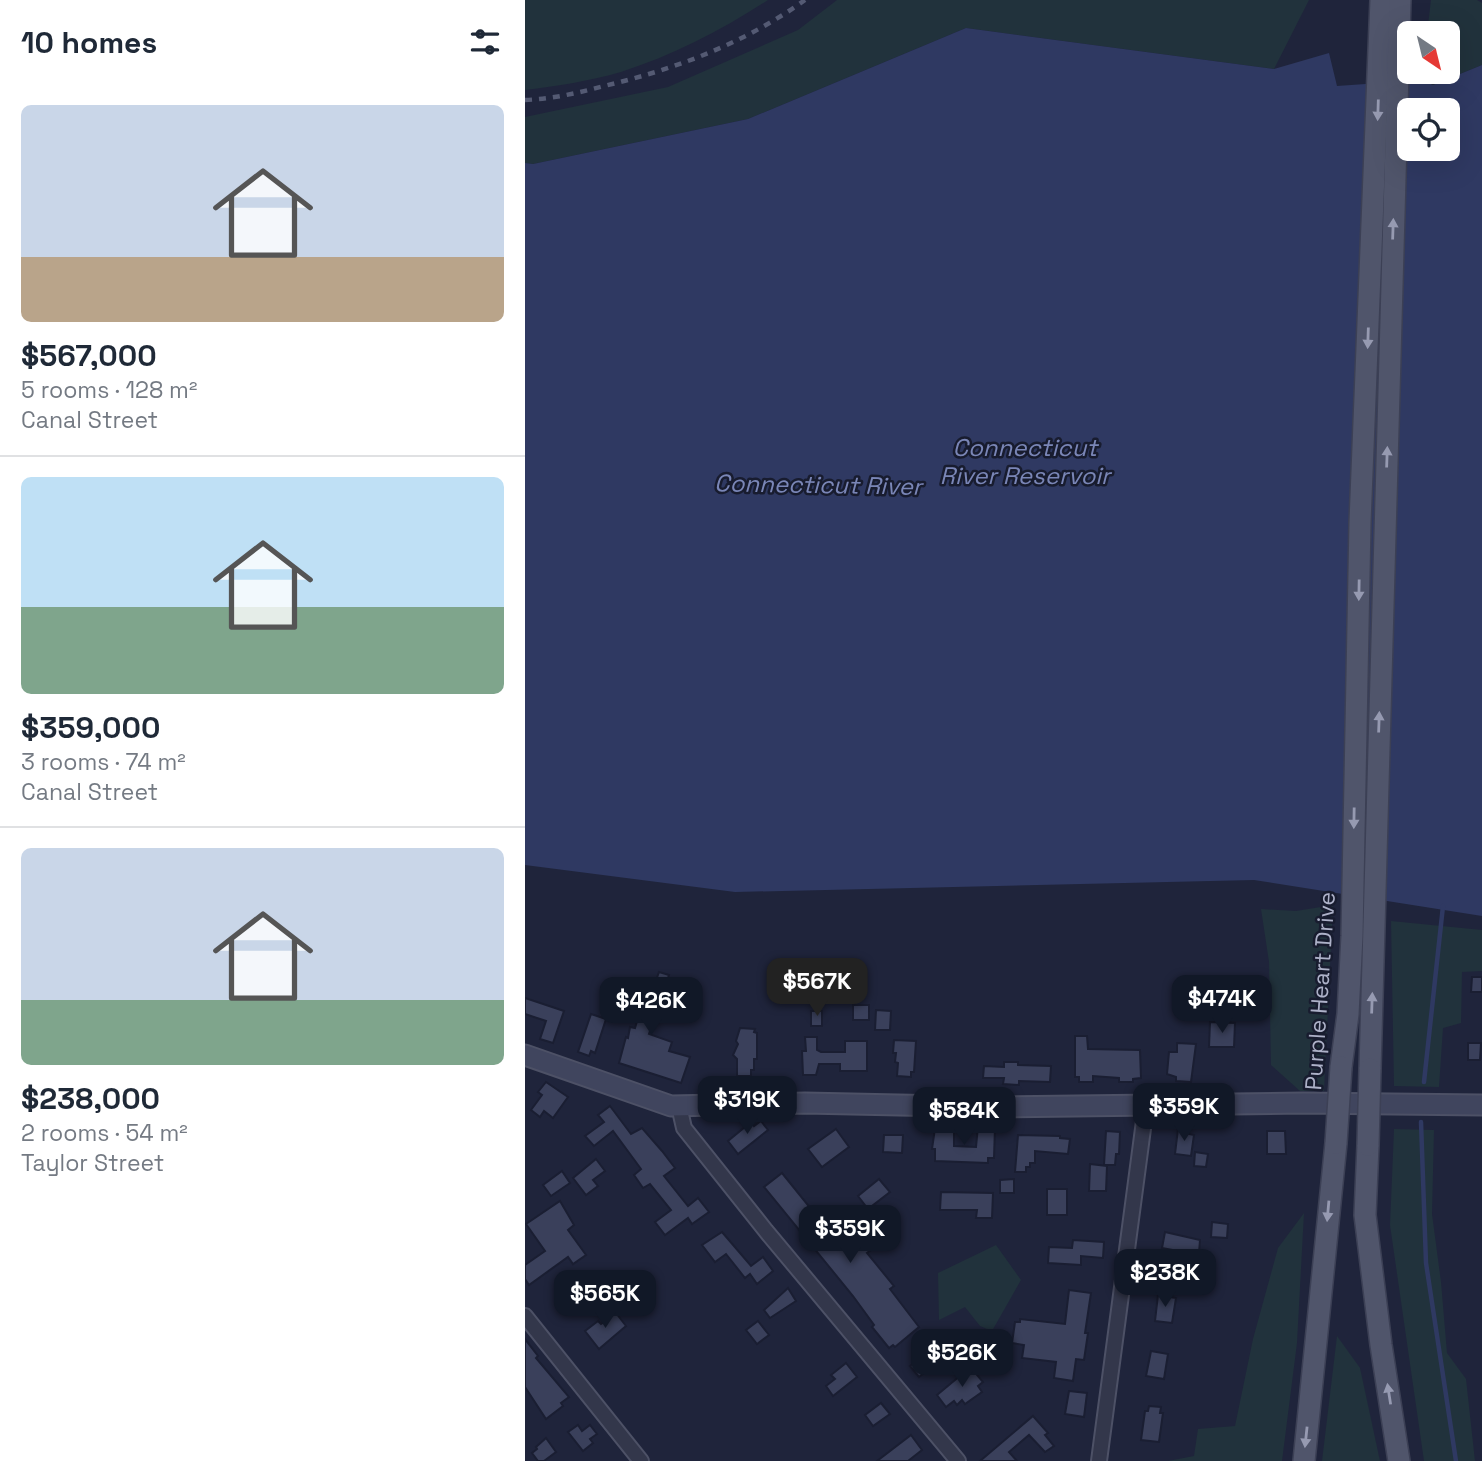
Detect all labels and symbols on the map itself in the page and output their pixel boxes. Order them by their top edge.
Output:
north arrow [1397,21,1459,84]
one-way arrow [1372,100,1383,122]
one-way arrow [1388,218,1399,240]
one-way arrow [1362,327,1373,349]
water label: Connecticut River Reservoir [940,432,1113,491]
one-way arrow [1381,446,1392,468]
water label: Connecticut River [714,467,925,502]
one-way arrow [1353,580,1365,602]
one-way arrow [1374,711,1385,733]
one-way arrow [1349,807,1360,829]
street label: Purple Heart Drive [1298,891,1342,1091]
pin: $567K [768,958,866,1018]
pin: $474K [1173,976,1271,1035]
pin: $426K [602,978,700,1037]
one-way arrow [1366,992,1378,1014]
pin: $319K [698,1076,796,1136]
pin: $359K [1135,1084,1233,1143]
pin: $584K [915,1088,1013,1147]
one-way arrow [1322,1200,1333,1222]
pin: $359K [801,1206,899,1265]
pin: $238K [1116,1250,1214,1309]
pin: $565K [556,1270,654,1330]
pin: $526K [913,1330,1011,1389]
one-way arrow [1383,1382,1394,1404]
one-way arrow [1300,1426,1311,1448]

